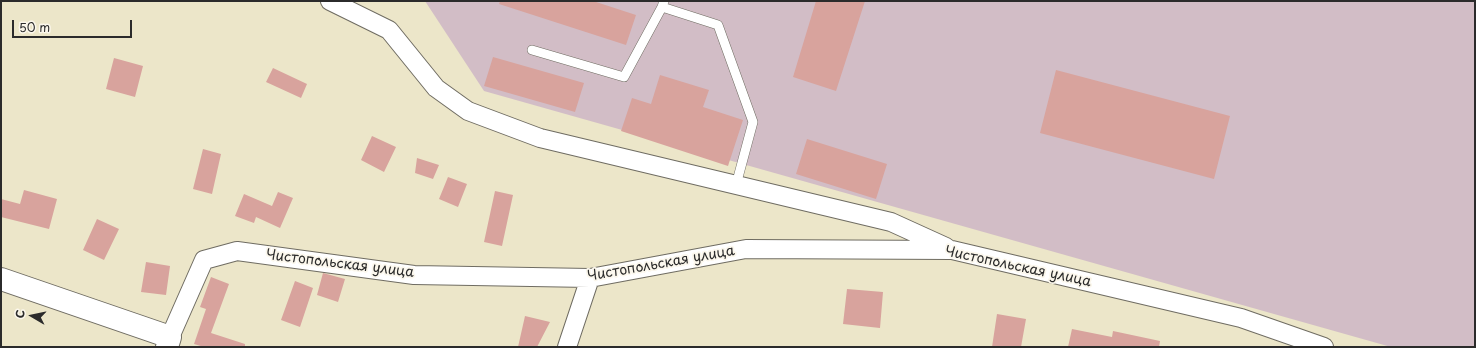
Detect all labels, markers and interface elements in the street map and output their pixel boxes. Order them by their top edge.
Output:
scale bar [14,12,134,38]
text: 50 m [19,18,50,36]
street label: Чистопольская улица [586,243,736,285]
street label: Чистопольская улица [943,243,1093,291]
street label: Чистопольская улица [265,247,415,281]
north arrow [12,296,52,336]
text: С [11,309,29,319]

